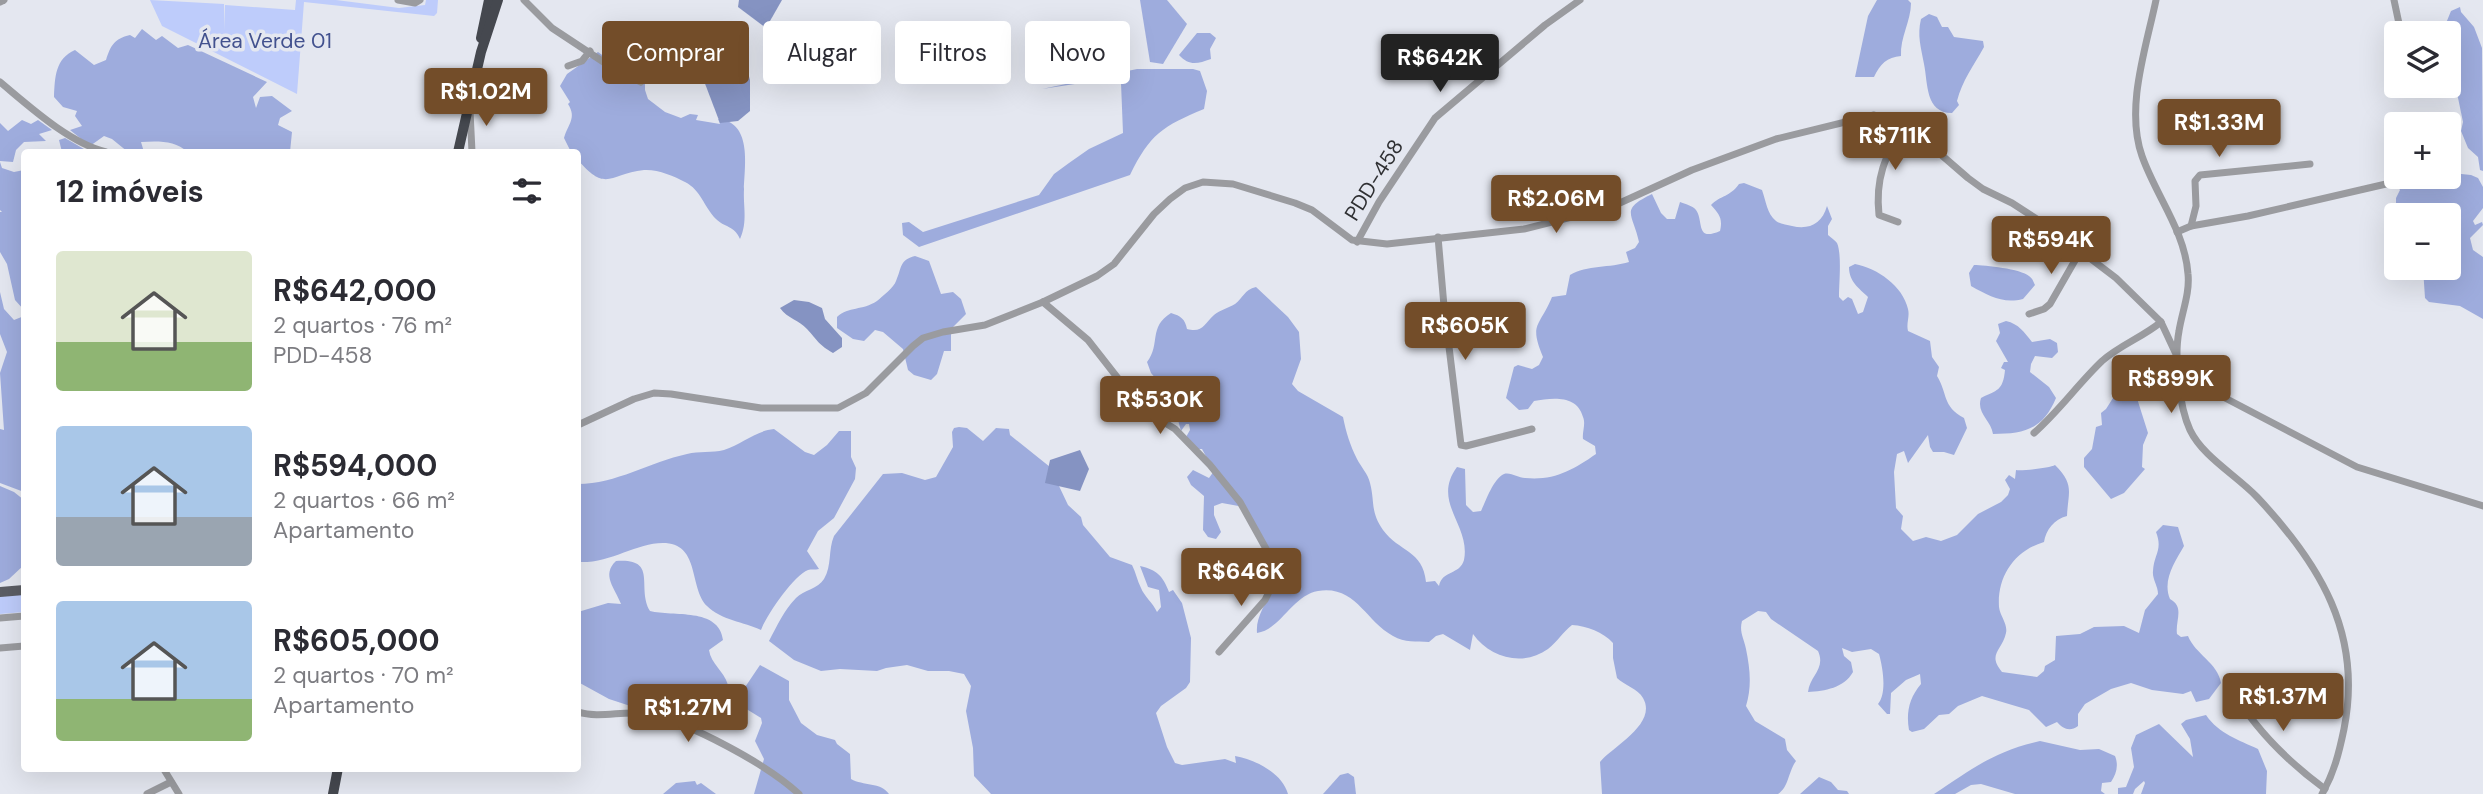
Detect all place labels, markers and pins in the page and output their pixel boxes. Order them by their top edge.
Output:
pin: R$642K [1383,34,1497,94]
pin: R$1.02M [421,68,551,128]
pin: R$1.33M [2154,100,2284,159]
pin: R$711K [1838,113,1952,172]
pin: R$2.06M [1491,176,1621,235]
pin: R$594K [1994,216,2108,276]
pin: R$605K [1408,302,1522,362]
pin: R$899K [2114,356,2228,415]
pin: R$530K [1103,376,1217,436]
pin: R$646K [1184,548,1298,608]
pin: R$1.37M [2218,674,2348,733]
pin: R$1.27M [623,684,753,744]

